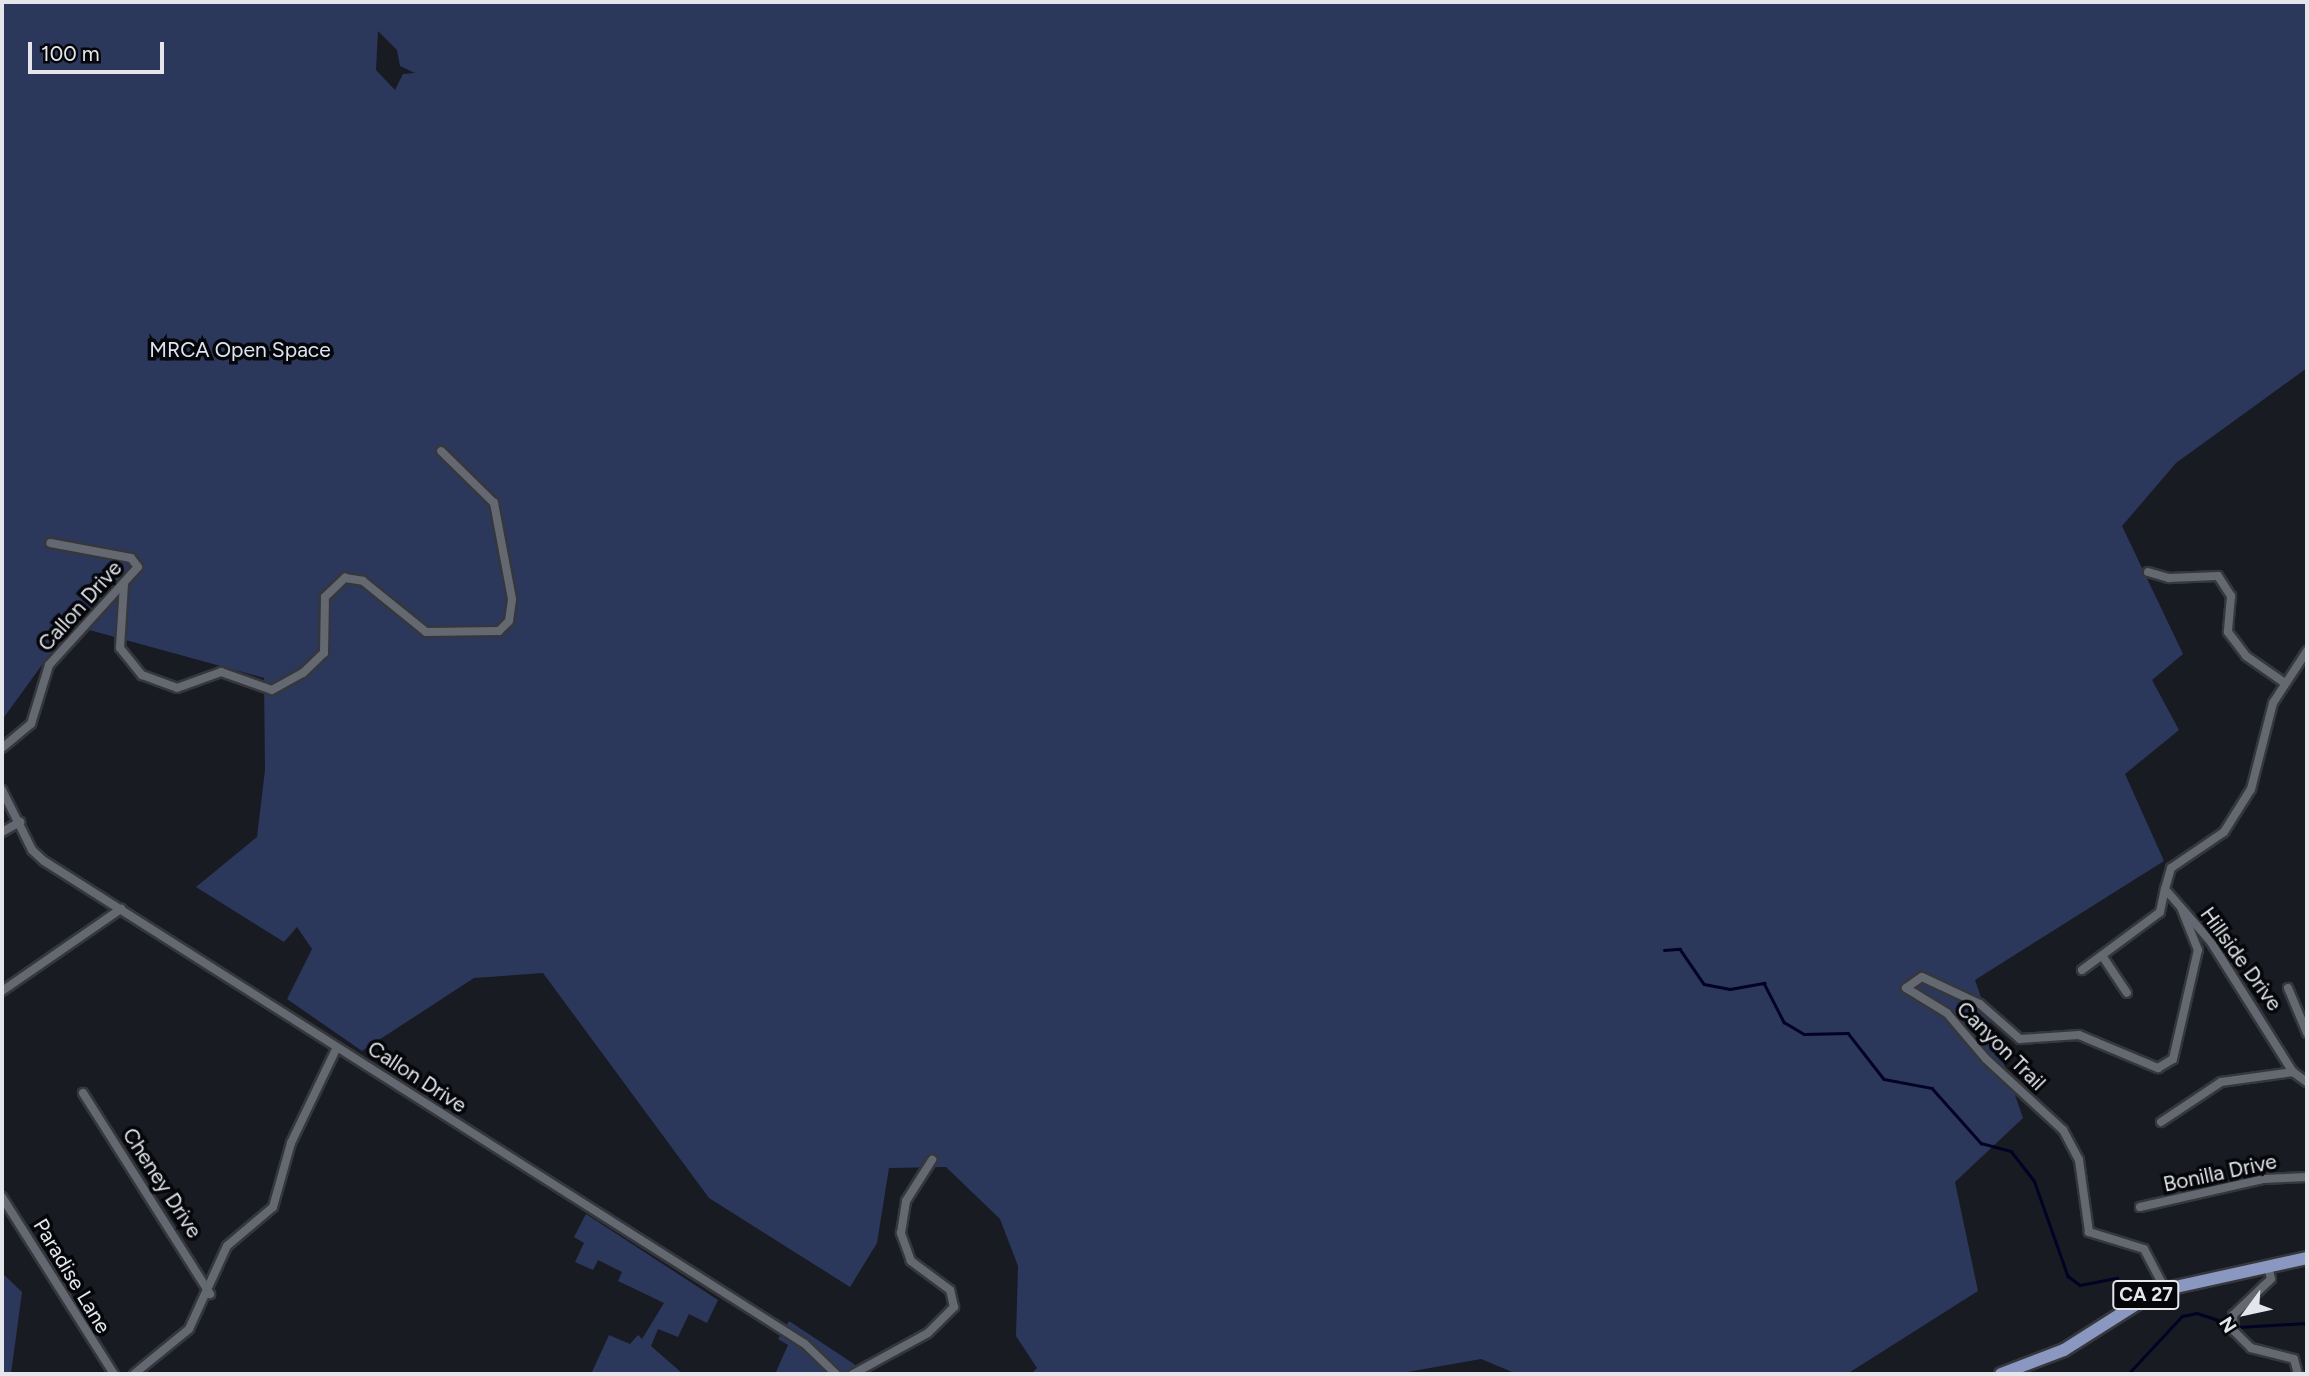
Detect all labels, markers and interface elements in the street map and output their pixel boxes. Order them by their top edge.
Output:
scale bar [32,28,168,72]
text: 100 m [41,41,100,66]
park label: MRCA Open Space [149,337,331,363]
street label: Callon Drive [33,556,127,656]
street label: Hillside Drive [2195,902,2287,1016]
street label: Canyon Trail [1951,996,2051,1096]
street label: Callon Drive [363,1036,471,1118]
street label: Cheney Drive [117,1123,207,1243]
street label: Bonilla Drive [2161,1149,2279,1197]
street label: Paradise Lane [28,1214,116,1338]
north arrow [2211,1278,2281,1348]
road number: CA 27 [2111,1280,2181,1310]
text: N [2214,1312,2242,1337]

